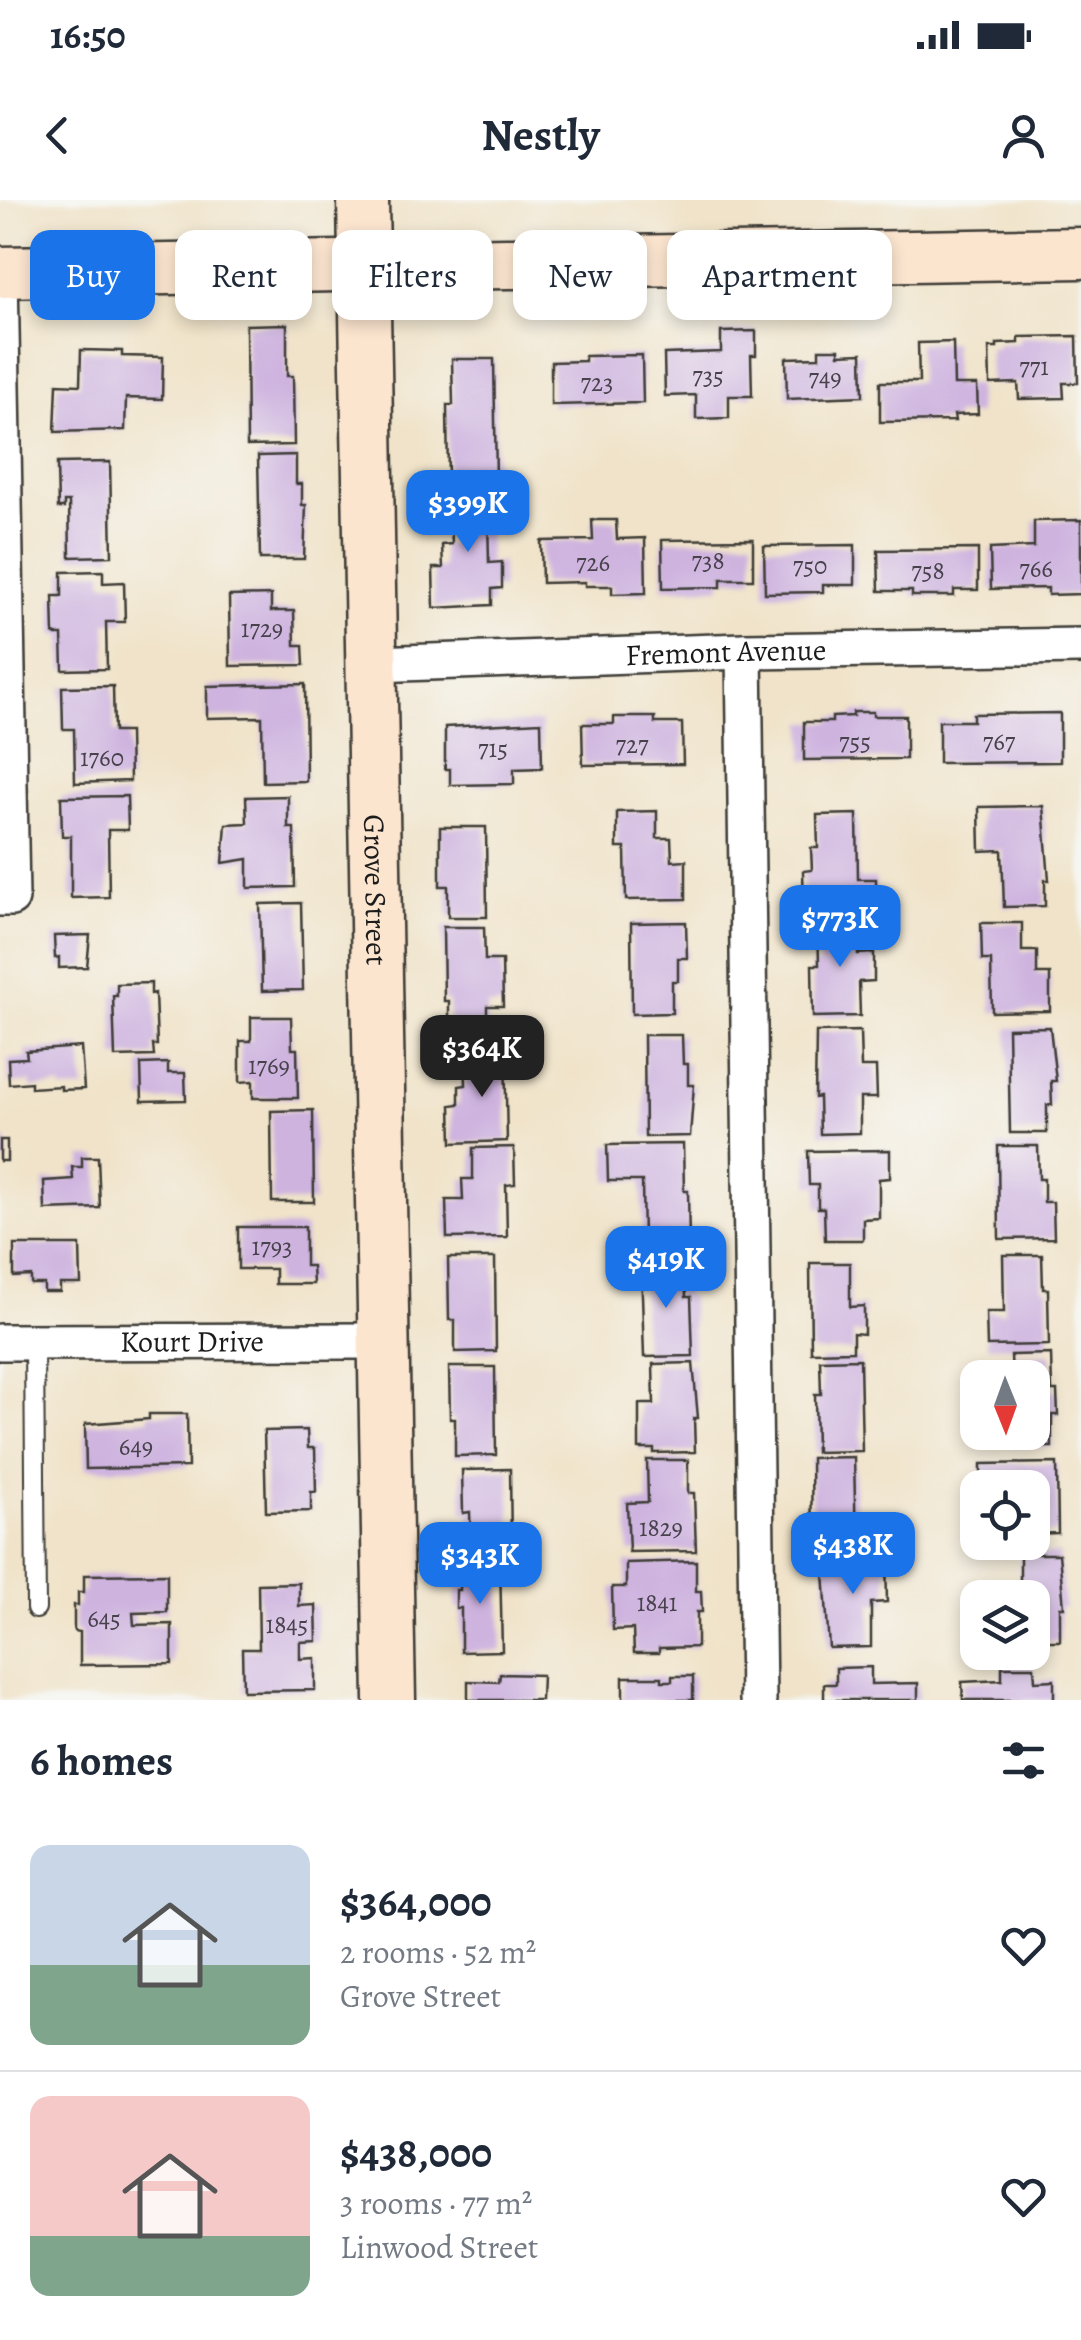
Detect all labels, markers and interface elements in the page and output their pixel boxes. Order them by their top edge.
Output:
text: 16:50 [50,9,126,61]
text: Nestly [481,104,600,166]
icon: back [30,108,85,163]
icon: person [996,108,1051,163]
chip: Buy [30,230,155,320]
chip: Rent [175,230,312,320]
chip: Filters [332,230,493,320]
chip: New [513,230,647,320]
chip: Apartment [667,230,892,320]
house number: 771 [1019,350,1049,384]
house number: 735 [692,359,724,393]
house number: 749 [808,361,842,395]
house number: 723 [581,366,613,400]
pin: $399K [398,470,538,555]
text: $399K [428,480,508,524]
house number: 738 [691,544,725,578]
house number: 726 [576,546,610,580]
house number: 750 [793,549,827,583]
house number: 766 [1019,552,1053,586]
house number: 758 [911,554,945,588]
house number: 1729 [241,612,283,646]
street label: Fremont Avenue [625,630,827,675]
house number: 755 [839,725,871,759]
house number: 767 [983,725,1016,759]
house number: 727 [616,728,649,762]
house number: 715 [478,732,508,766]
house number: 1760 [80,741,124,775]
street label: Grove Street [354,814,397,966]
pin: $773K [770,885,910,970]
text: $773K [801,895,879,939]
pin: $364K [412,1015,552,1100]
text: $364K [442,1025,522,1069]
house number: 1769 [248,1049,290,1083]
pin: $419K [596,1226,736,1311]
house number: 1793 [252,1230,292,1264]
text: $419K [627,1236,705,1280]
street label: Kourt Drive [120,1321,264,1362]
north arrow [960,1360,1050,1450]
map controls [960,1360,1050,1670]
house number: 649 [119,1430,153,1464]
button: locate [960,1470,1050,1560]
house number: 1829 [639,1511,683,1545]
pin: $438K [783,1512,923,1597]
pin: $343K [410,1522,550,1607]
text: $438K [813,1522,893,1566]
text: $343K [441,1532,519,1576]
button: layers [960,1580,1050,1670]
house number: 1841 [637,1586,677,1620]
house number: 645 [87,1602,121,1636]
house number: 1845 [266,1608,308,1642]
text: 6 homes [30,1732,173,1789]
icon: filters [996,1733,1051,1788]
text: $364,000 [340,1873,492,1930]
icon: home [110,1885,230,2005]
icon: heart [996,1918,1051,1973]
text: 2 rooms · 52 m² [340,1930,536,1974]
text: Grove Street [340,1974,501,2018]
text: $438,000 [340,2124,492,2181]
icon: home [110,2136,230,2256]
icon: heart [996,2169,1051,2224]
text: 3 rooms · 77 m² [340,2181,532,2225]
text: Linwood Street [340,2225,538,2269]

